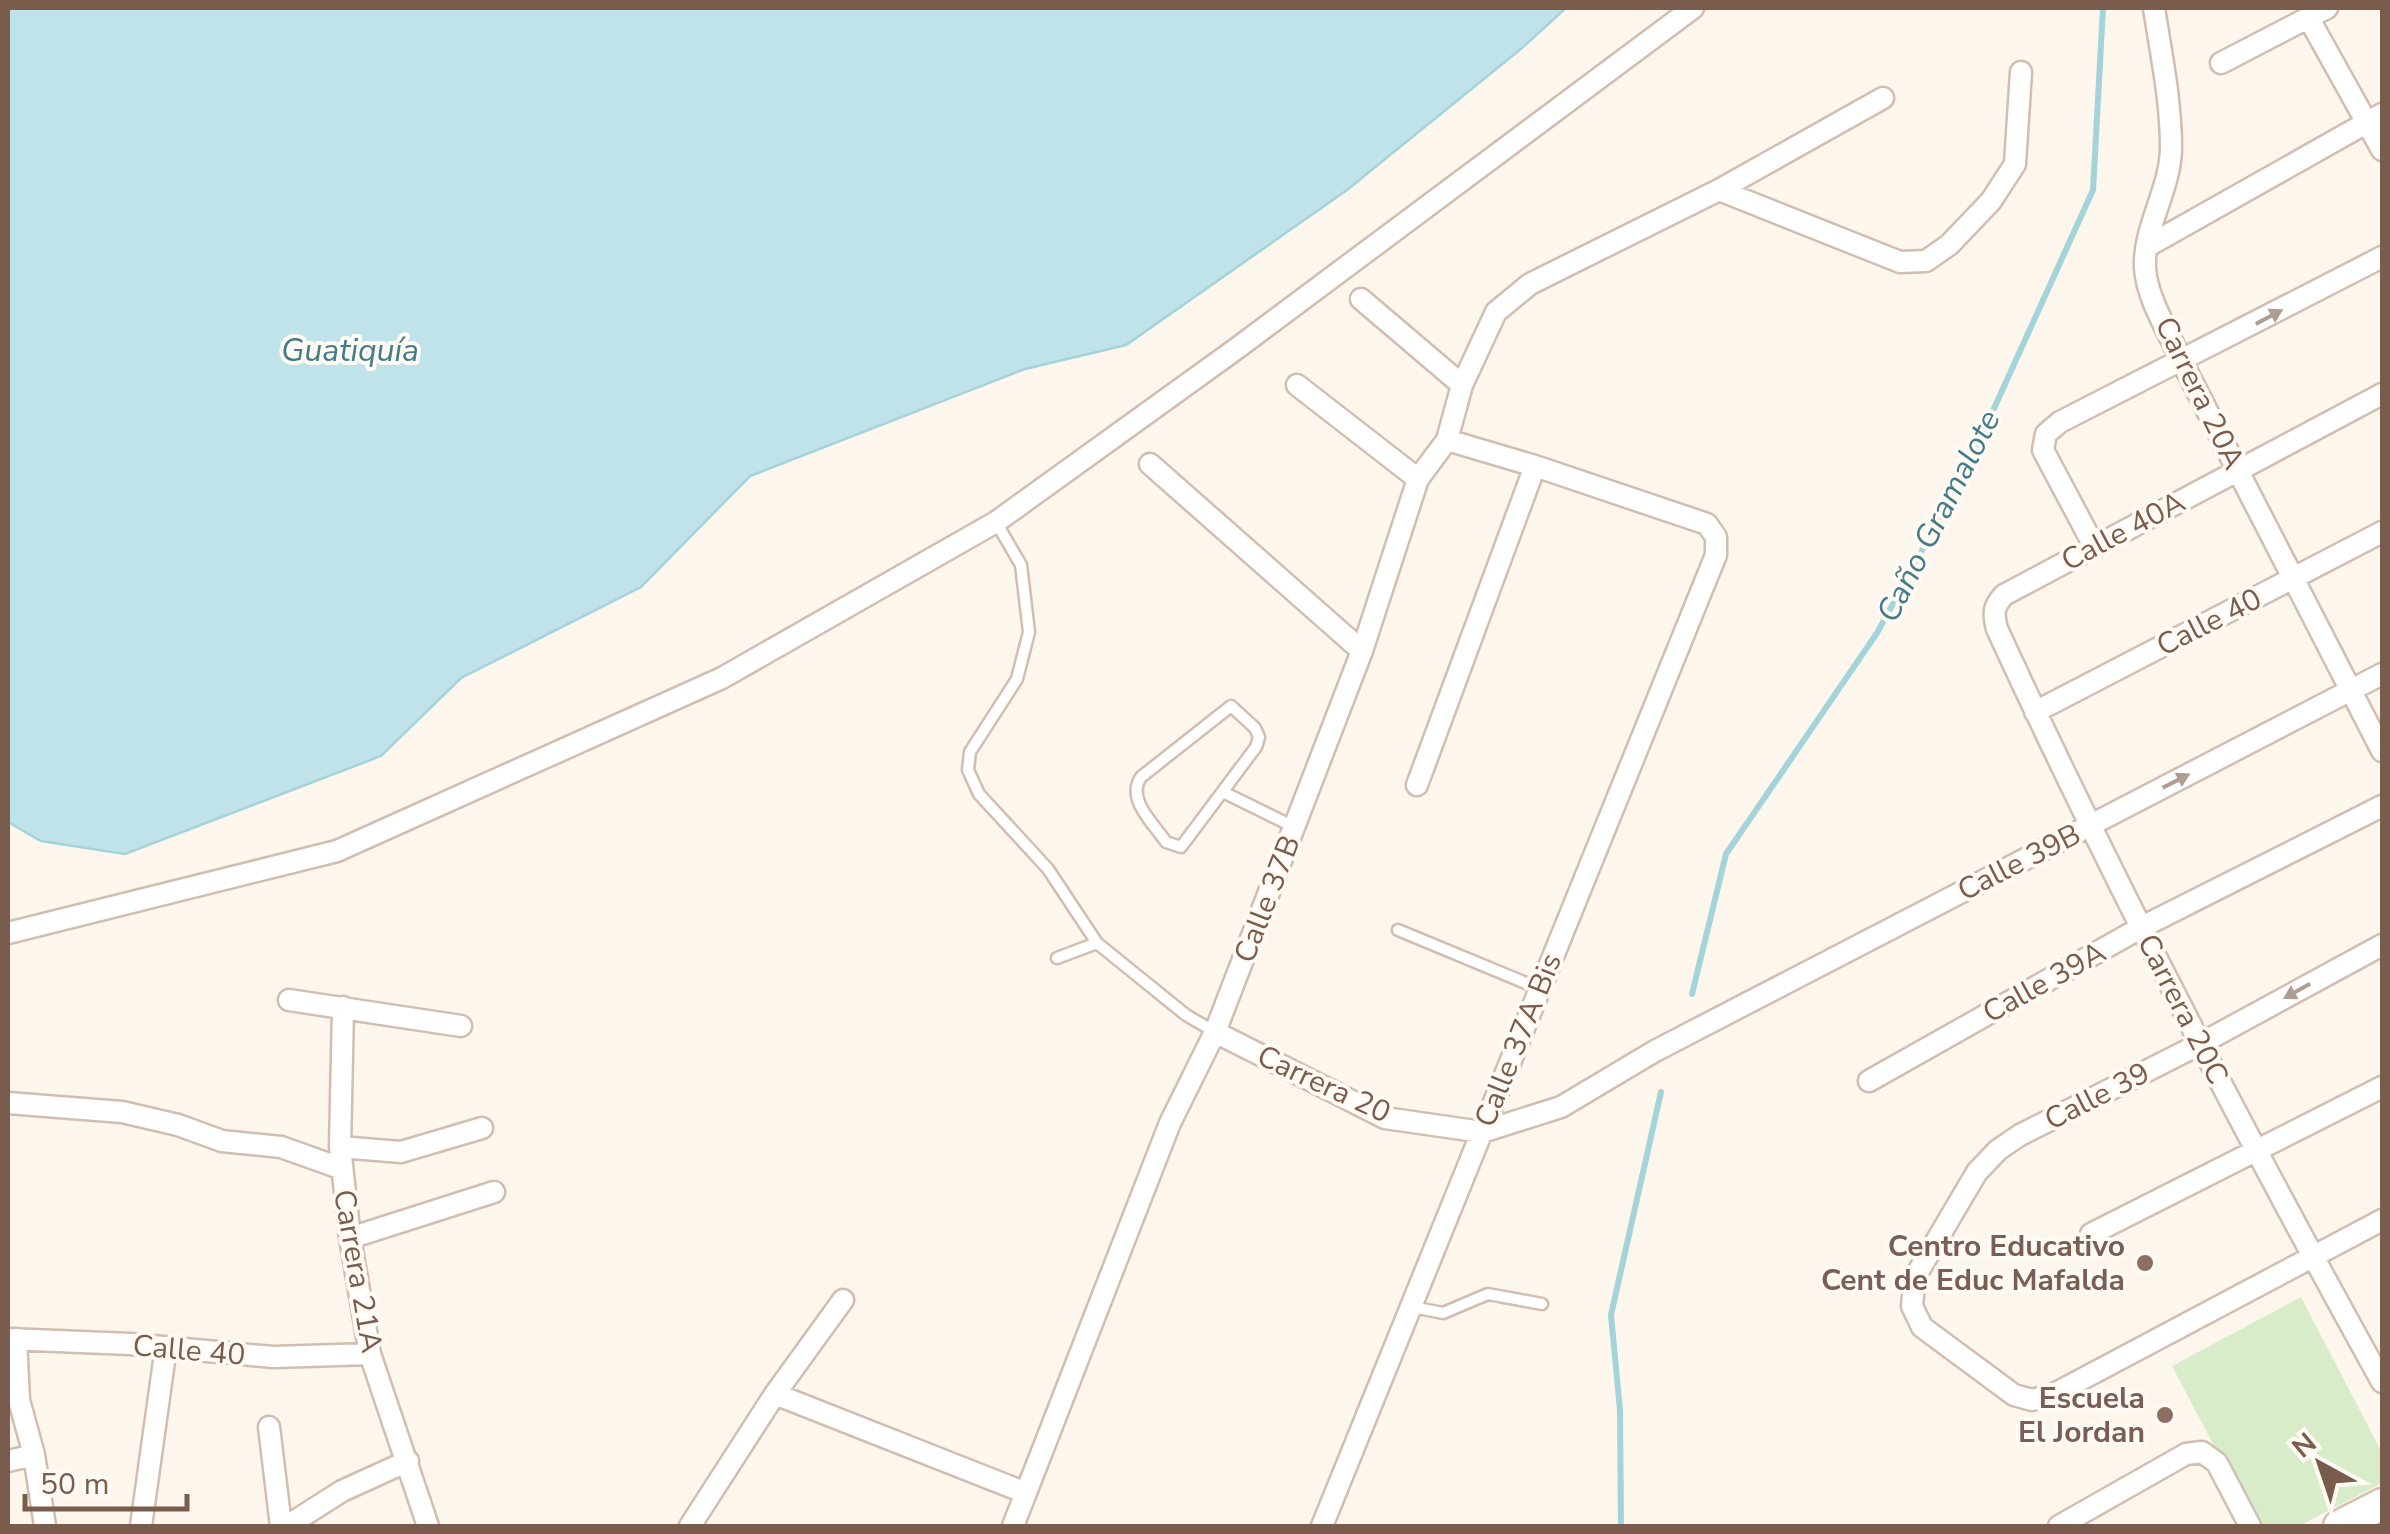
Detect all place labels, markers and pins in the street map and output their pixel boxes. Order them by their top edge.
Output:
place label: Centro Educativo Cent de Educ Mafalda [1821,1226,2125,1301]
marker: Centro Educativo Cent de Educ Mafalda [2134,1252,2156,1274]
place label: Escuela El Jordan [2018,1378,2145,1453]
marker: Escuela El Jordan [2154,1404,2176,1426]

